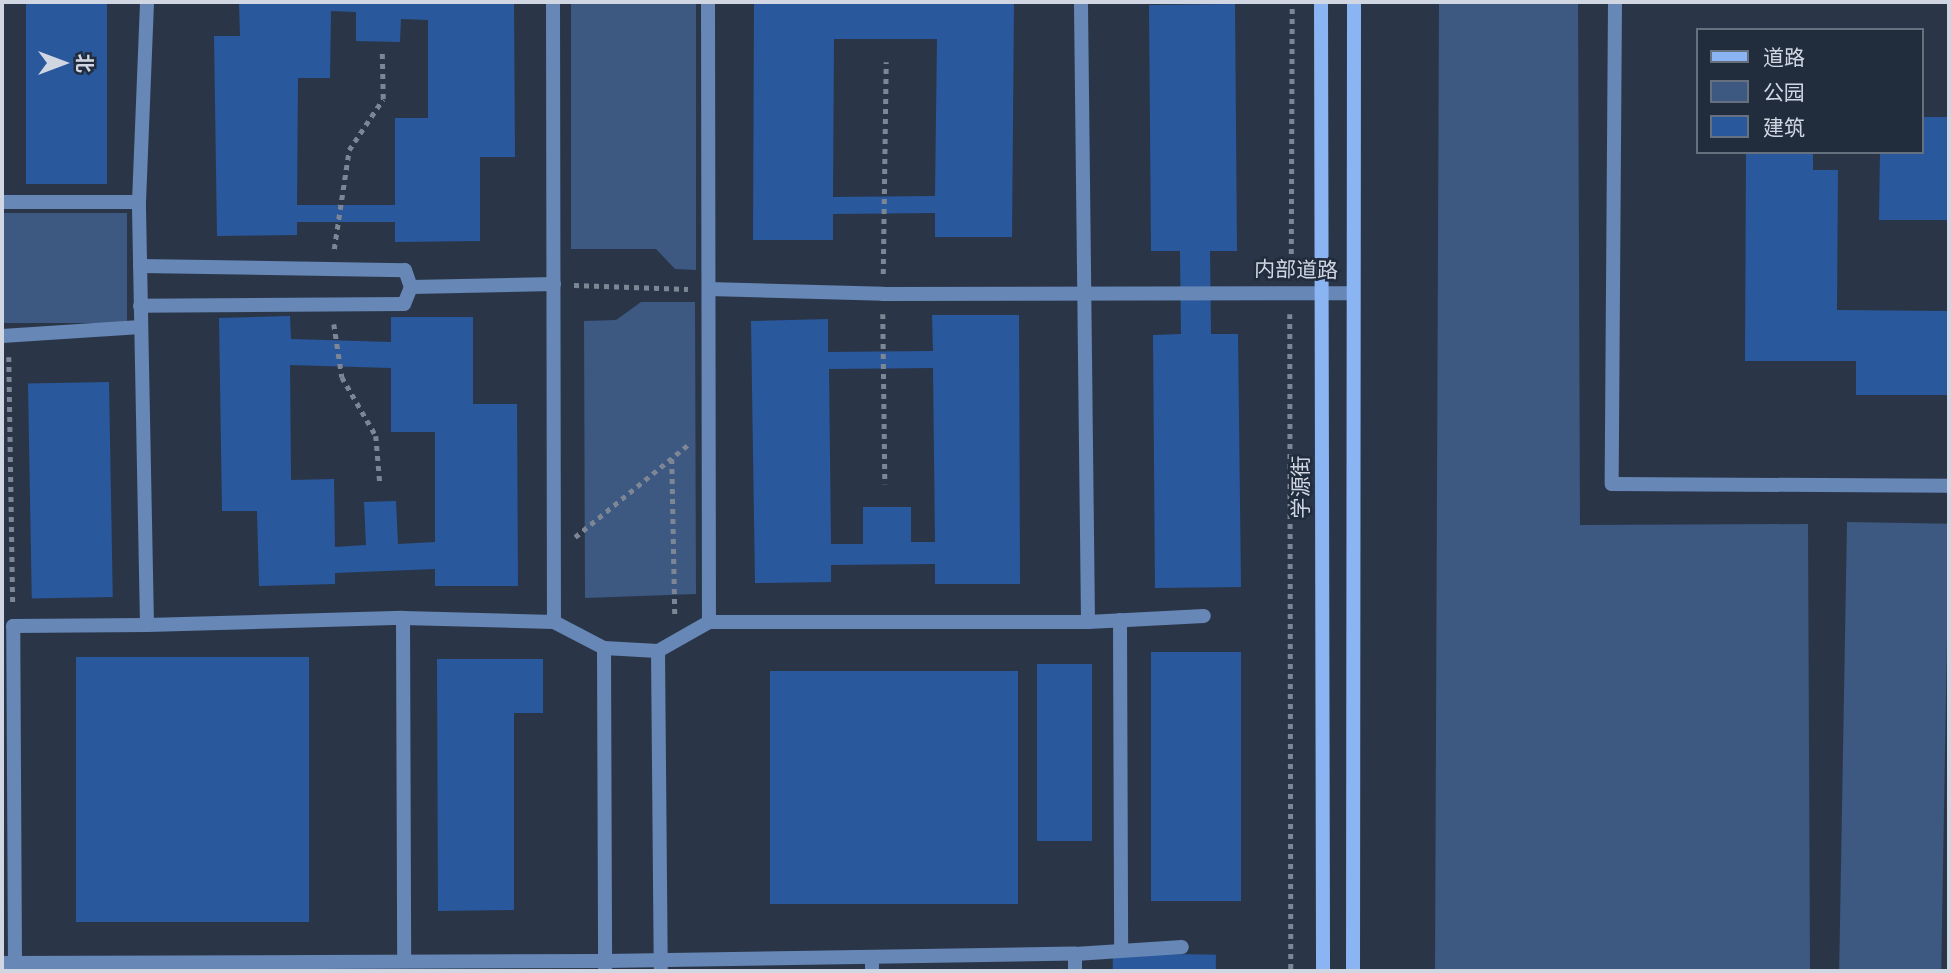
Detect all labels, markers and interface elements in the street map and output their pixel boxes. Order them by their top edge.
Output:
north arrow [28,28,98,98]
legend [1696,28,1923,154]
text: 道路 [1763,43,1805,72]
text: 北 [71,53,98,73]
text: 公园 [1763,78,1805,107]
text: 建筑 [1763,113,1805,142]
street label: 内部道路 [1254,257,1338,283]
street label: 学源街 [1288,456,1314,518]

